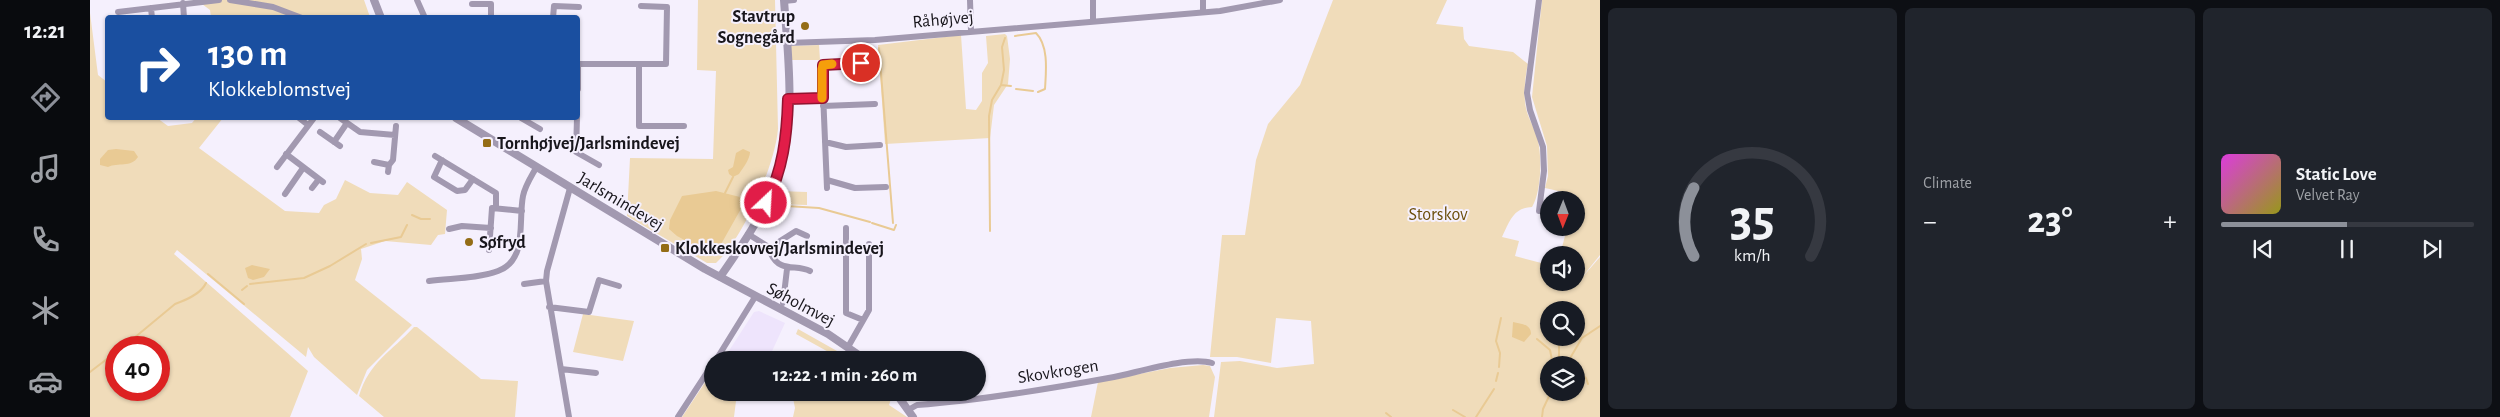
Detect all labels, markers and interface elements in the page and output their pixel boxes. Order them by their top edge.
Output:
place label: Stavtrup Sognegård [718,8,796,47]
street label: Råhøjvej [912,8,974,32]
text: 12:21 [24,20,66,42]
marker: Stavtrup Sognegård [799,20,811,32]
icon: right [125,35,190,100]
text: 130 m [208,37,287,72]
pin [840,42,882,84]
icon: arrive [847,49,875,77]
text: Klokkeblomstvej [208,78,351,100]
icon: directions [28,80,63,115]
place label: Tornhøjvej/Jarlsmindevej [497,135,680,153]
marker: Tornhøjvej/Jarlsmindevej [481,137,493,149]
icon: music [28,151,63,186]
text: Static Love [2296,165,2377,184]
street label: Jarlsmindevej [575,169,666,234]
text: Climate [1923,175,1972,191]
position arrow [739,176,791,228]
text: Velvet Ray [2296,187,2360,203]
north arrow [1540,191,1585,236]
map controls [1540,191,1585,401]
text: 35 [1730,193,1775,245]
text: 23° [2027,202,2073,240]
park label: Storskov [1408,206,1468,224]
text: − [1923,208,1937,236]
text: + [2163,208,2177,236]
icon: phone [28,222,63,257]
place label: Søfryd [479,234,526,252]
icon: previous [2249,235,2277,263]
icon: pause [2333,235,2361,263]
icon: next [2418,235,2446,263]
marker: Søfryd [463,236,475,248]
place label: Klokkeskovvej/Jarlsmindevej [675,240,884,258]
marker: Klokkeskovvej/Jarlsmindevej [659,242,671,254]
button: sound [1540,246,1585,291]
text: km/h [1734,247,1771,265]
street label: Søholmvej [764,280,837,330]
icon: climate [28,293,63,328]
button: search [1540,301,1585,346]
speed limit sign: 40 [105,336,170,401]
button: layers [1540,356,1585,401]
street label: Skovkrogen [1016,357,1100,387]
icon: car [28,364,63,399]
text: 12:22 · 1 min · 260 m [773,366,917,385]

